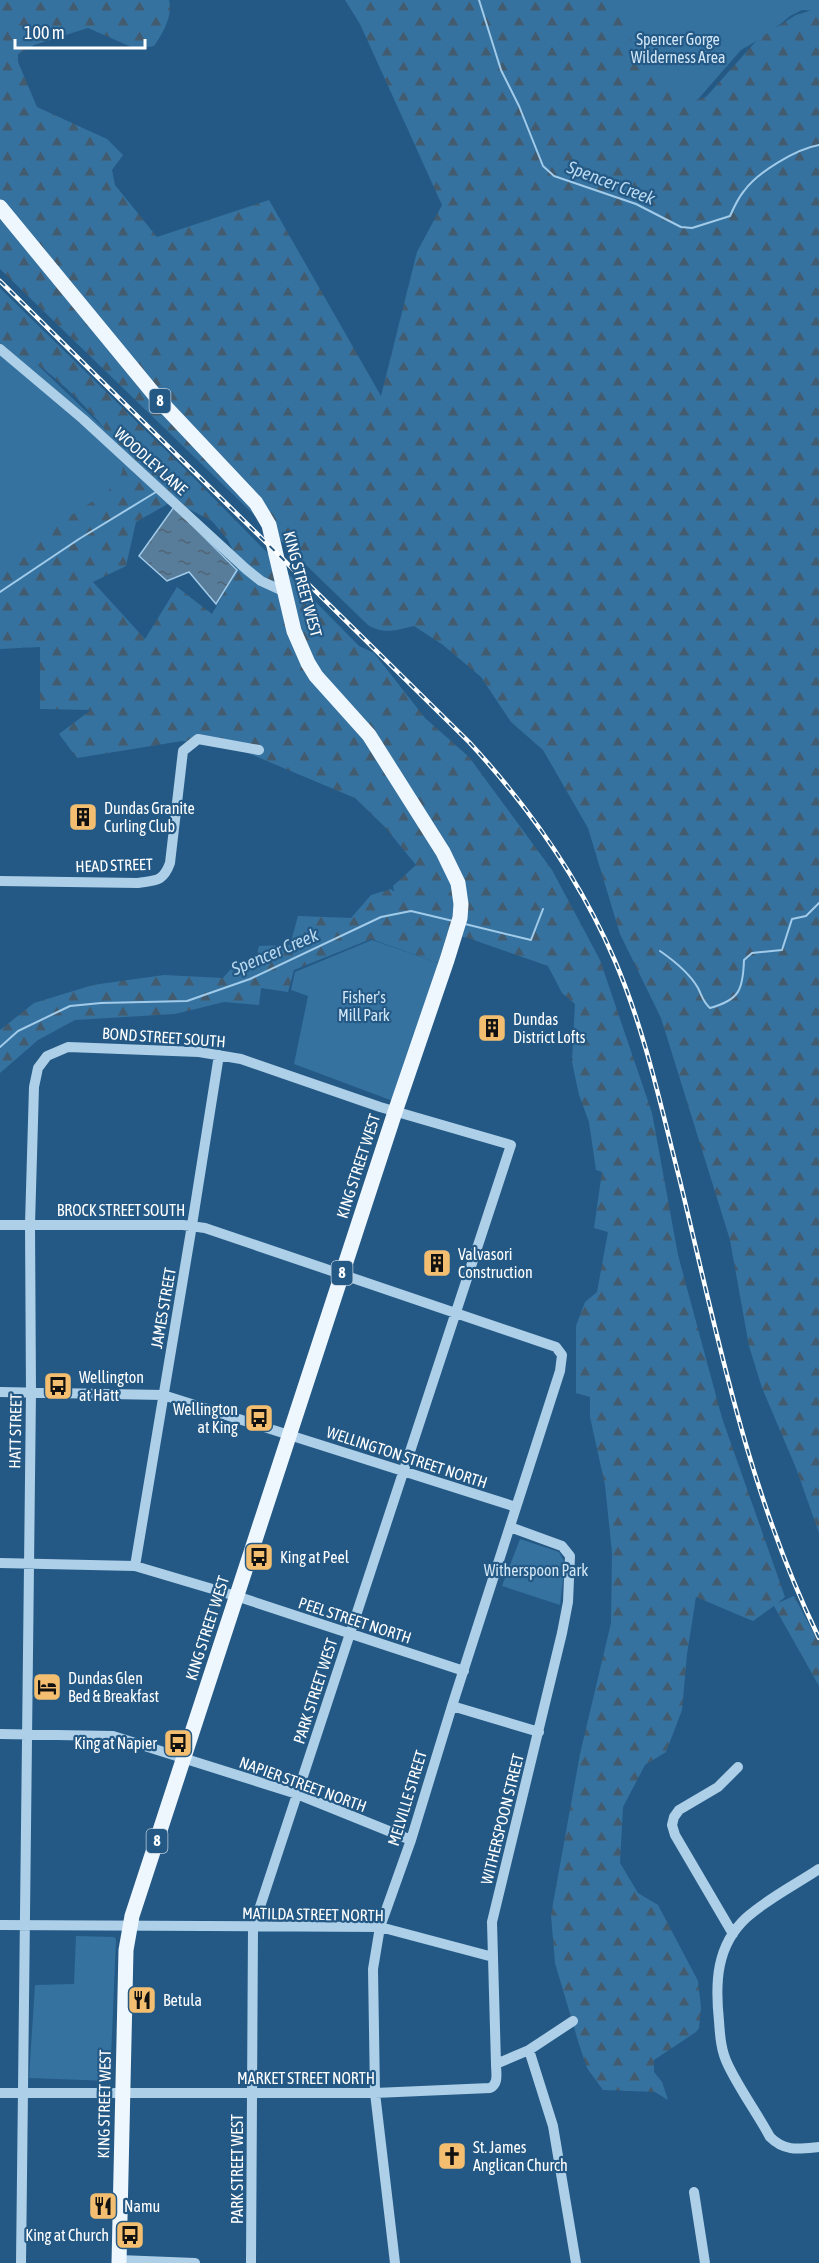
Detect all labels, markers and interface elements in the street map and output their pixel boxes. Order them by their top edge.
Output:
scale bar [15,12,146,50]
text: 100 m [24,22,65,43]
park label: Spencer Gorge Wilderness Area [631,30,725,66]
water label: Spencer Creek [563,156,659,209]
road number: 8 [150,389,170,413]
street label: WOODLEY LANE [111,424,191,498]
street label: KING STREET WEST [280,529,326,639]
place label: Dundas Granite Curling Club [104,799,195,836]
building icon: Dundas Granite Curling Club [67,801,99,833]
street label: HEAD STREET [75,855,153,875]
water label: Spencer Creek [227,923,322,980]
park label: Fisher's Mill Park [338,988,390,1024]
place label: Dundas District Lofts [513,1010,586,1046]
building icon: Dundas District Lofts [476,1012,508,1044]
street label: BOND STREET SOUTH [102,1024,226,1050]
street label: KING STREET WEST [333,1111,383,1221]
street label: BROCK STREET SOUTH [57,1201,185,1219]
place label: Valvasori Construction [458,1245,533,1281]
building icon: Valvasori Construction [421,1247,453,1279]
road number: 8 [332,1261,352,1285]
street label: JAMES STREET [147,1266,179,1350]
place label: Wellington at Hatt [79,1368,144,1404]
bus stop icon: Wellington at Hatt [42,1370,74,1402]
street label: HATT STREET [5,1393,25,1469]
place label: Wellington at King [173,1400,238,1437]
bus stop icon: Wellington at King [243,1402,275,1434]
street label: WELLINGTON STREET NORTH [324,1422,490,1492]
bus stop icon: King at Peel [243,1541,275,1573]
place label: King at Peel [280,1548,350,1567]
park label: Witherspoon Park [484,1561,588,1580]
street label: KING STREET WEST [182,1573,232,1683]
street label: PEEL STREET NORTH [296,1593,414,1647]
street label: PARK STREET WEST [289,1636,341,1746]
place label: Dundas Glen Bed & Breakfast [68,1669,160,1705]
hotel icon: Dundas Glen Bed & Breakfast [31,1671,63,1703]
bus stop icon: King at Napier [162,1727,194,1759]
place label: King at Napier [74,1734,157,1753]
street label: MELVILLE STREET [384,1748,430,1848]
street label: WITHERSPOON STREET [477,1752,527,1886]
street label: NAPIER STREET NORTH [237,1753,369,1815]
road number: 8 [146,1829,168,1853]
street label: MATILDA STREET NORTH [242,1904,384,1924]
restaurant icon: Betula [126,1984,158,2016]
place label: Betula [163,1991,202,2009]
street label: KING STREET WEST [94,2049,114,2159]
street label: MARKET STREET NORTH [237,2069,375,2087]
street label: PARK STREET WEST [228,2114,246,2224]
place label: St. James Anglican Church [473,2138,568,2175]
church icon: St. James Anglican Church [436,2140,468,2172]
restaurant icon: Namu [87,2190,119,2222]
place label: Namu [124,2197,160,2215]
bus stop icon: King at Church [114,2219,146,2251]
place label: King at Church [25,2226,109,2245]

